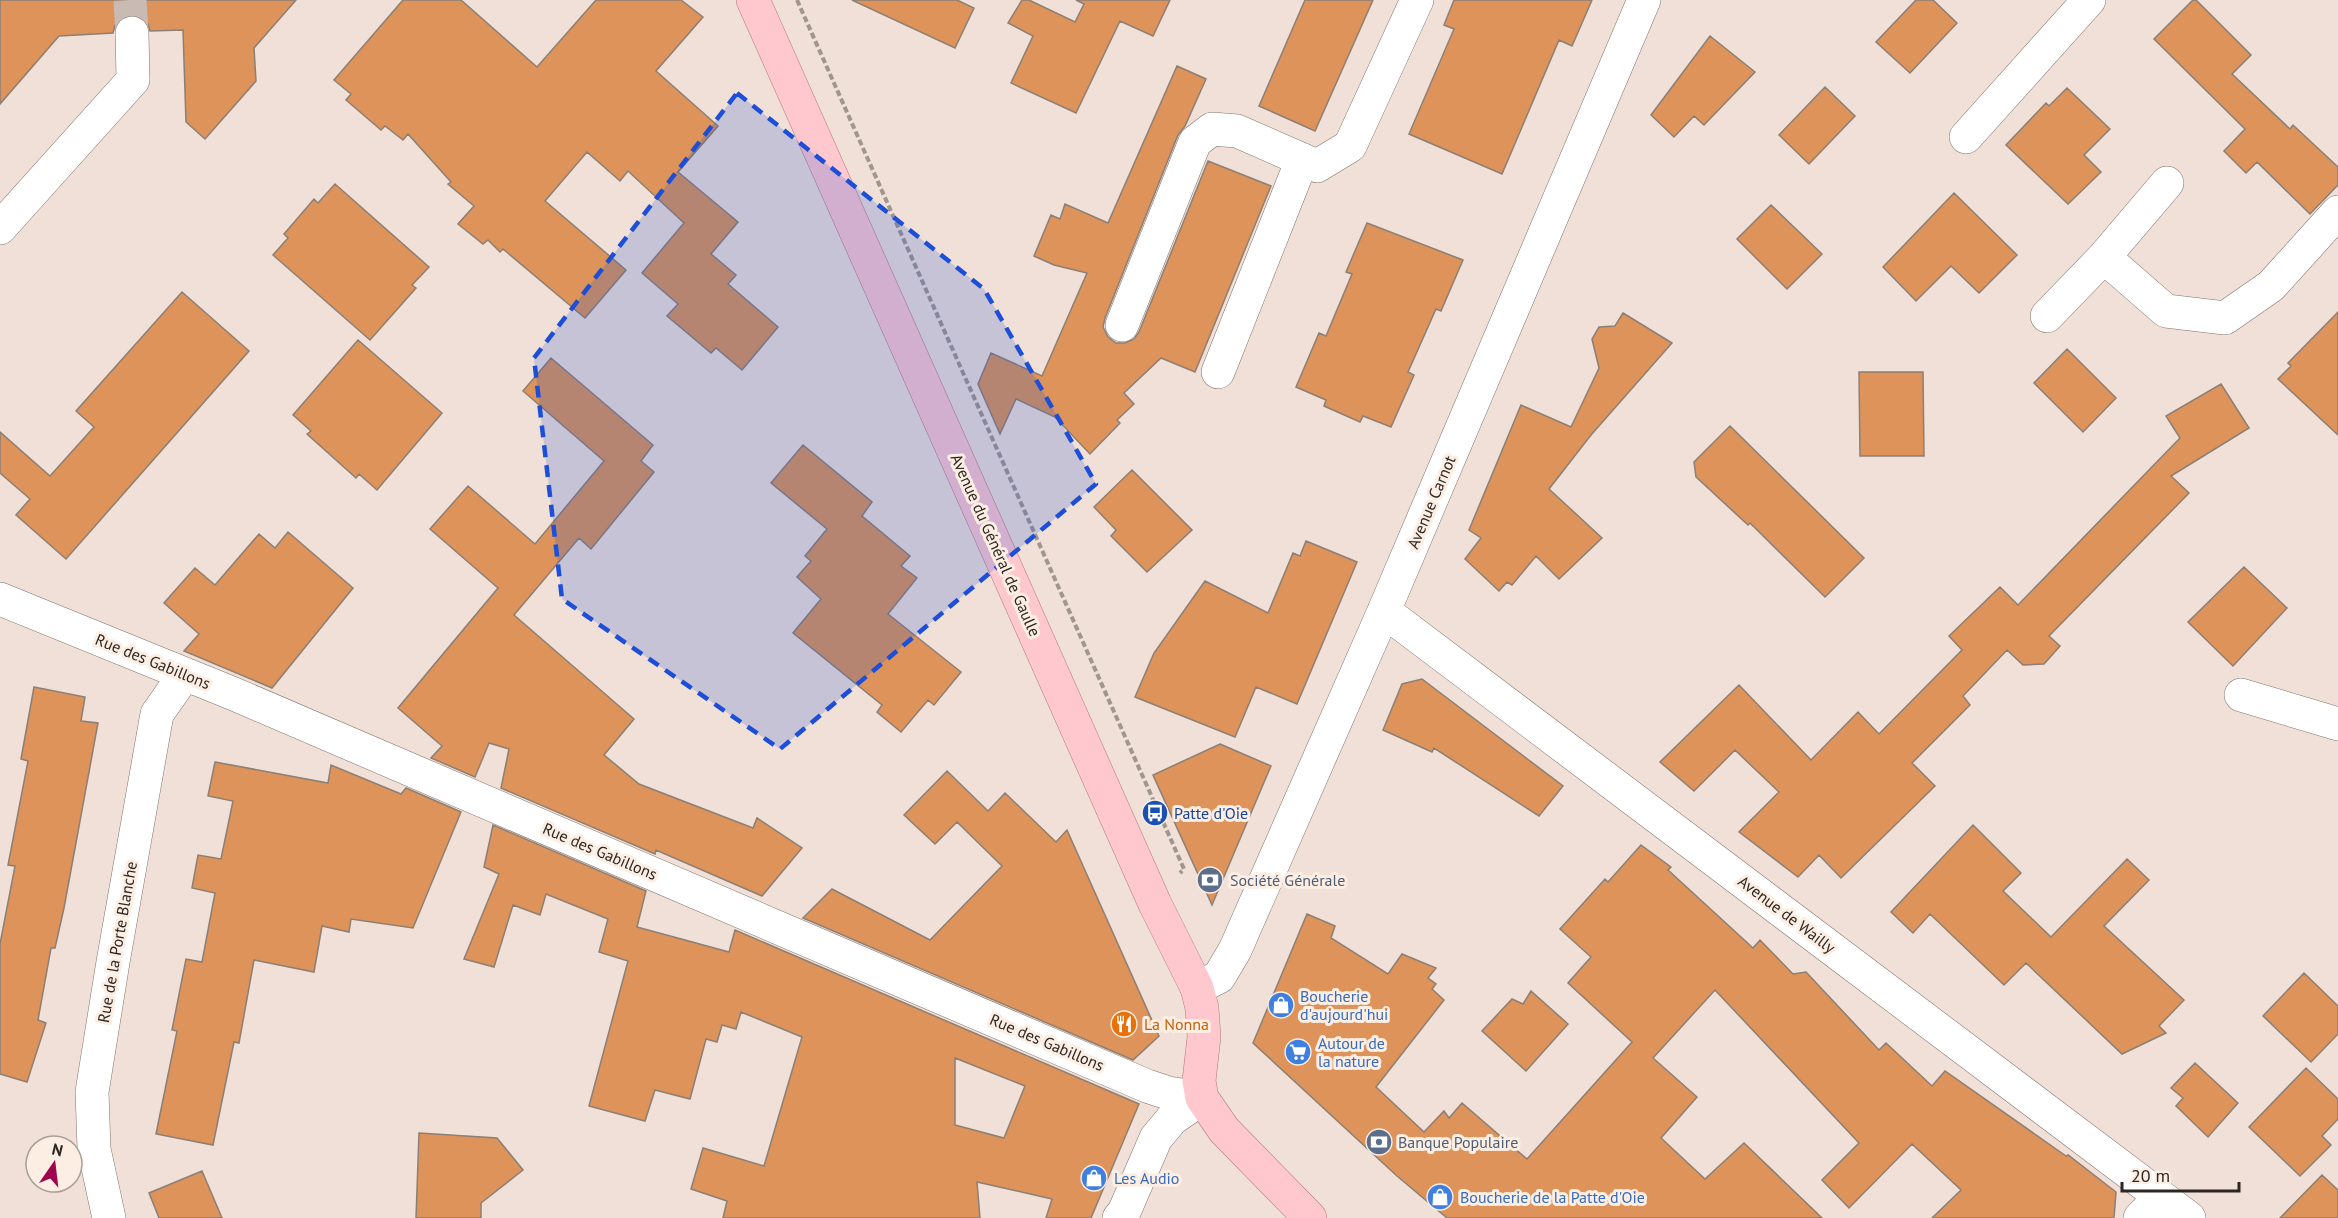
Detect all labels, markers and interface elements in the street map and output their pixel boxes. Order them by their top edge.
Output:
street label: Avenue du Général de Gaulle [947,451,1045,639]
street label: Avenue Carnot [1402,452,1460,552]
street label: Rue des Gabillons [93,629,214,693]
bus stop icon: Patte d'Oie [1140,798,1170,828]
place label: Patte d'Oie [1174,803,1248,823]
street label: Rue des Gabillons [540,818,660,884]
street label: Rue de la Porte Blanche [93,860,141,1024]
bank icon: Société Générale [1195,865,1225,895]
place label: Société Générale [1230,870,1345,890]
street label: Avenue de Wailly [1734,871,1840,957]
place label: Boucherie d'aujourd'hui [1300,986,1388,1024]
shop icon: Boucherie d'aujourd'hui [1266,990,1296,1020]
street label: Rue des Gabillons [987,1009,1107,1075]
restaurant icon: La Nonna [1109,1009,1139,1039]
place label: La Nonna [1144,1014,1209,1034]
place label: Autour de la nature [1318,1033,1385,1071]
supermarket icon: Autour de la nature [1283,1037,1313,1067]
bank icon: Banque Populaire [1364,1127,1394,1157]
place label: Banque Populaire [1398,1132,1518,1152]
north arrow [24,1134,84,1194]
text: N [50,1138,65,1160]
scale bar [2122,1155,2239,1193]
shop icon: Les Audio [1079,1163,1109,1193]
text: 20 m [2131,1164,2170,1187]
place label: Les Audio [1114,1168,1179,1188]
shop icon: Boucherie de la Patte d'Oie [1425,1182,1455,1212]
place label: Boucherie de la Patte d'Oie [1460,1187,1645,1207]

